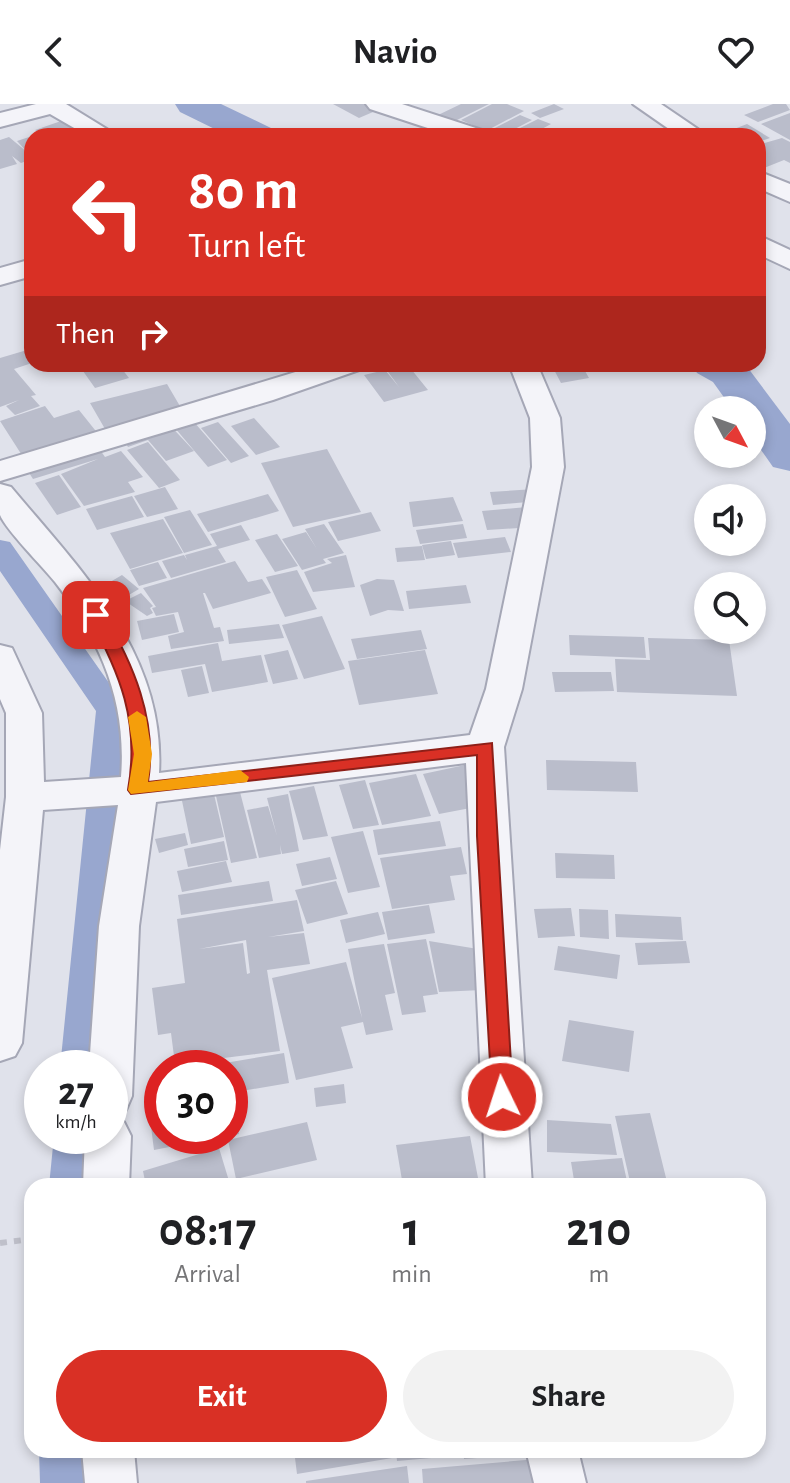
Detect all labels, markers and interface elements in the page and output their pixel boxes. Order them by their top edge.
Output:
icon: back [32,30,76,74]
icon: heart [714,30,758,74]
text: Navio [353,34,437,70]
icon: left [56,160,160,264]
text: 80 m [188,163,298,219]
text: Turn left [188,228,305,264]
icon: right [131,312,175,356]
text: Then [56,319,115,349]
north arrow [694,396,766,468]
map controls [694,396,766,644]
button: sound [694,484,766,556]
button: search [694,572,766,644]
pin [62,581,130,649]
icon: arrive [74,593,118,637]
speed limit sign: 30 [144,1050,248,1154]
position arrow [460,1055,544,1139]
text: 27 [58,1072,94,1112]
text: km/h [55,1112,97,1132]
text: 08:17 [159,1207,256,1255]
text: 1 [403,1207,420,1255]
text: 210 [566,1207,631,1255]
text: Arrival [174,1261,241,1287]
text: min [391,1261,432,1287]
text: m [588,1261,609,1287]
button: Exit [56,1350,387,1442]
button: Share [403,1350,734,1442]

